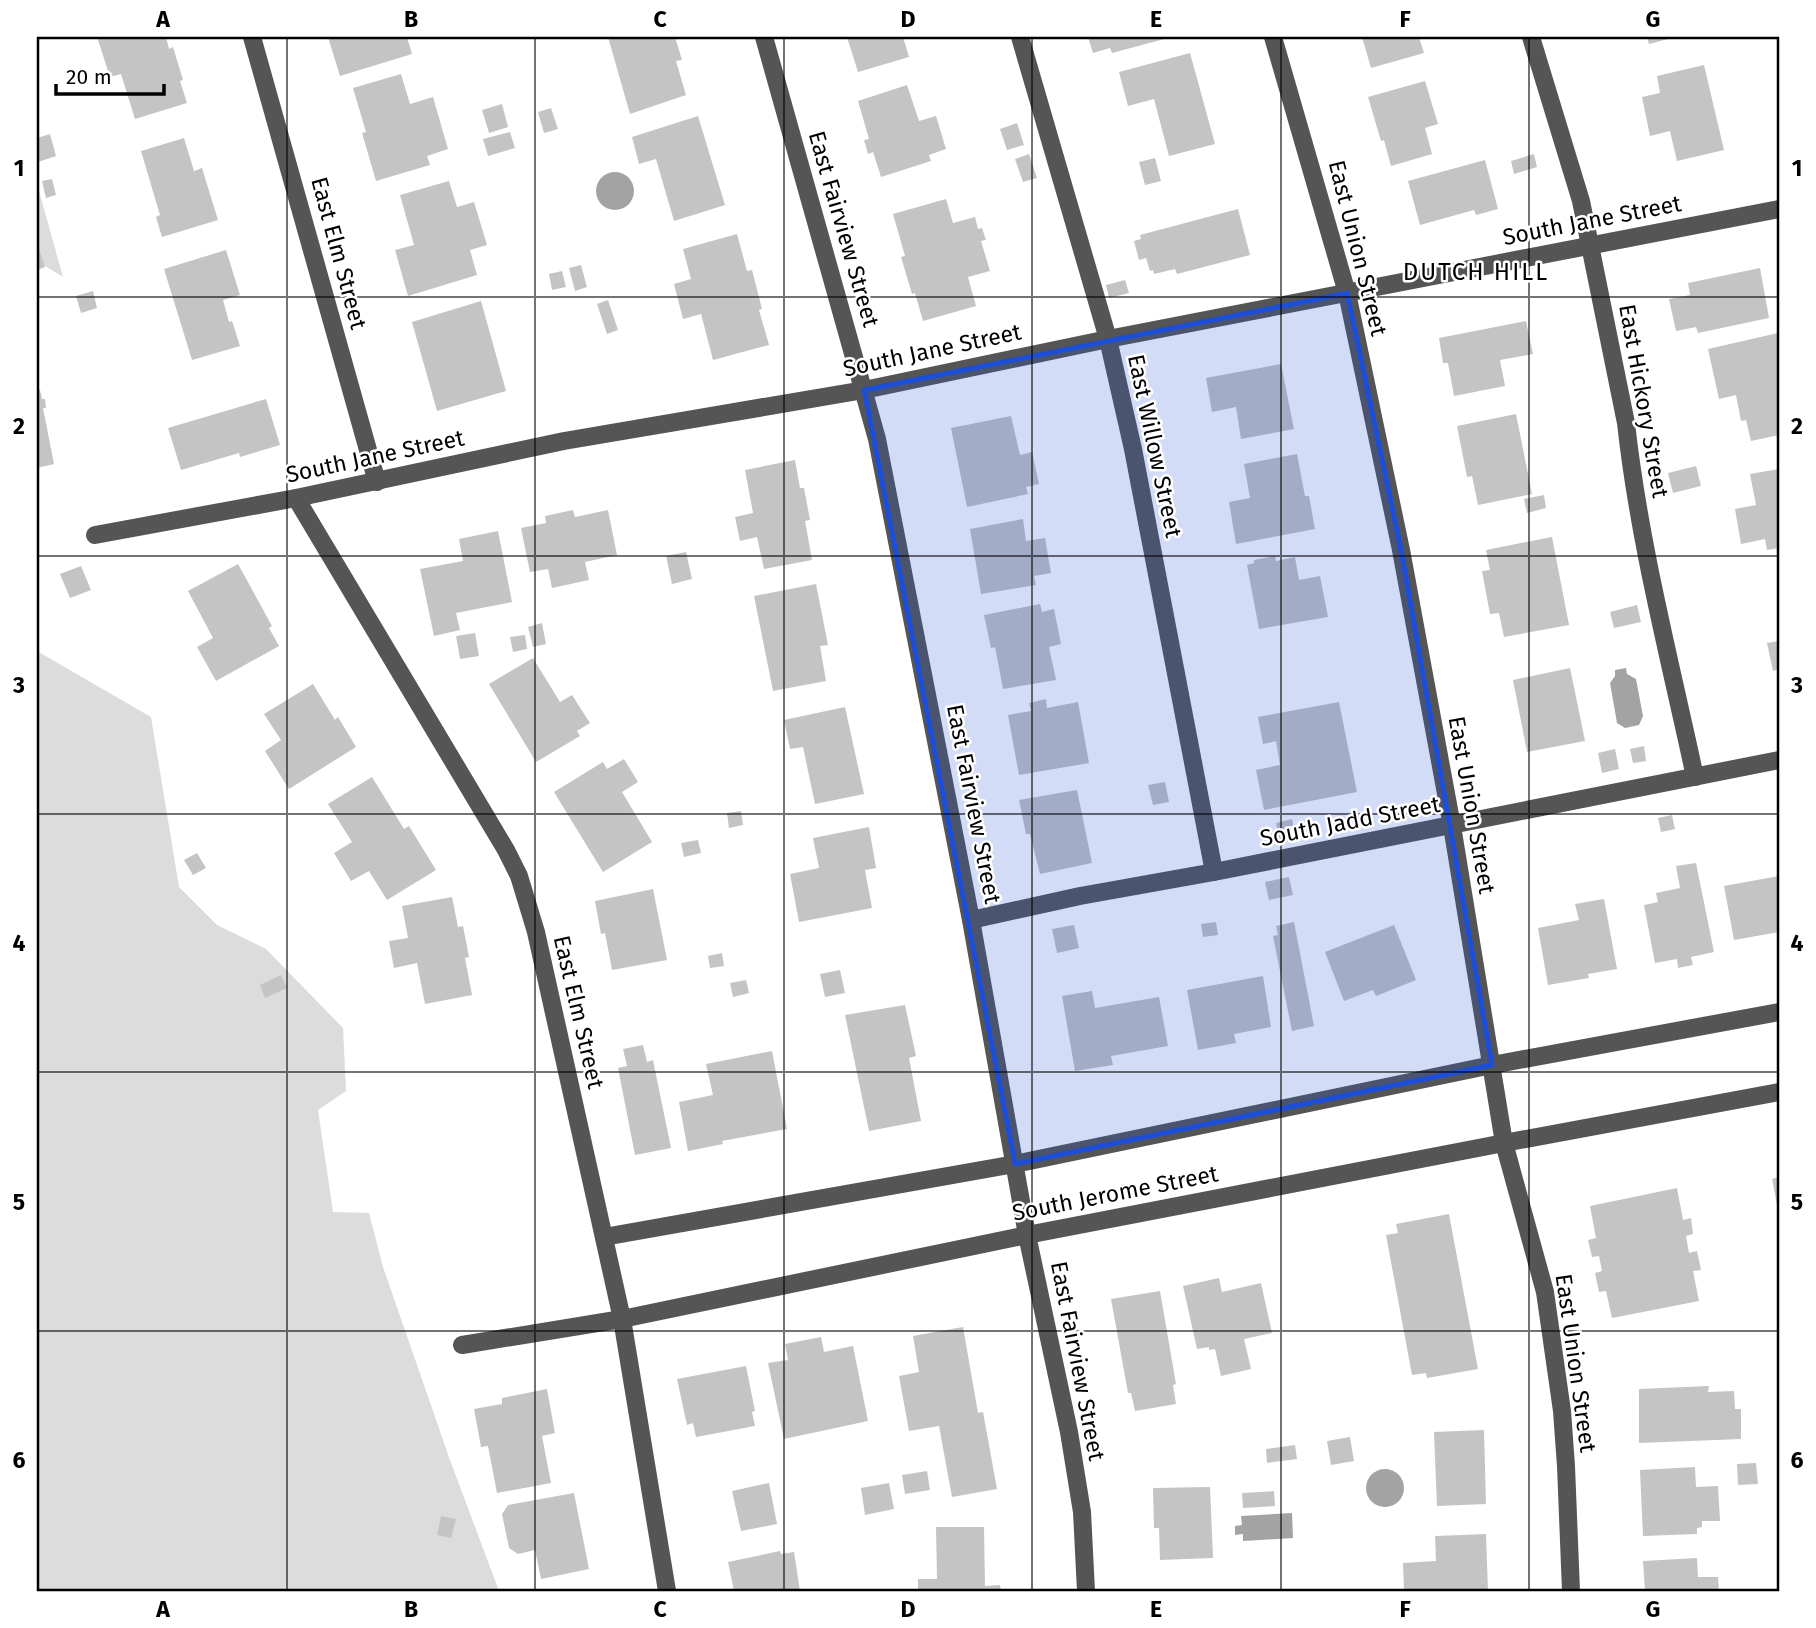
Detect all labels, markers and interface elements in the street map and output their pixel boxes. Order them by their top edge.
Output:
text: A [155,5,170,33]
text: B [404,5,418,33]
text: C [653,5,667,33]
text: D [901,5,916,33]
text: E [1150,5,1162,33]
text: F [1399,5,1411,33]
text: G [1646,5,1660,33]
scale bar [56,52,164,96]
text: 20 m [66,64,112,90]
street label: East Fairview Street [803,128,886,331]
text: 1 [14,154,24,182]
text: 1 [1792,154,1802,182]
street label: East Union Street [1323,157,1394,339]
street label: East Elm Street [305,174,373,333]
street label: South Jane Street [1500,189,1684,251]
district label: DUTCH HILL [1403,258,1549,286]
street label: East Hickory Street [1613,302,1675,501]
street label: South Jane Street [840,317,1024,383]
street label: East Willow Street [1122,352,1188,541]
text: 2 [13,412,25,440]
text: 2 [1791,412,1803,440]
street label: South Jane Street [283,423,467,489]
text: 3 [12,671,25,699]
text: 3 [1790,671,1803,699]
street label: East Fairview Street [941,702,1007,907]
street label: East Union Street [1443,714,1502,897]
street label: South Jadd Street [1258,790,1443,852]
text: 4 [13,929,26,957]
text: 4 [1791,929,1804,957]
street label: East Elm Street [548,933,610,1092]
street label: South Jerome Street [1010,1159,1221,1227]
text: 5 [13,1188,25,1216]
text: 5 [1791,1188,1803,1216]
street label: East Fairview Street [1045,1259,1111,1464]
street label: East Union Street [1550,1272,1602,1455]
text: 6 [13,1446,26,1474]
text: 6 [1791,1446,1804,1474]
text: A [155,1595,170,1623]
text: B [404,1595,418,1623]
text: C [653,1595,667,1623]
text: D [901,1595,916,1623]
text: E [1150,1595,1162,1623]
text: F [1399,1595,1411,1623]
text: G [1646,1595,1660,1623]

